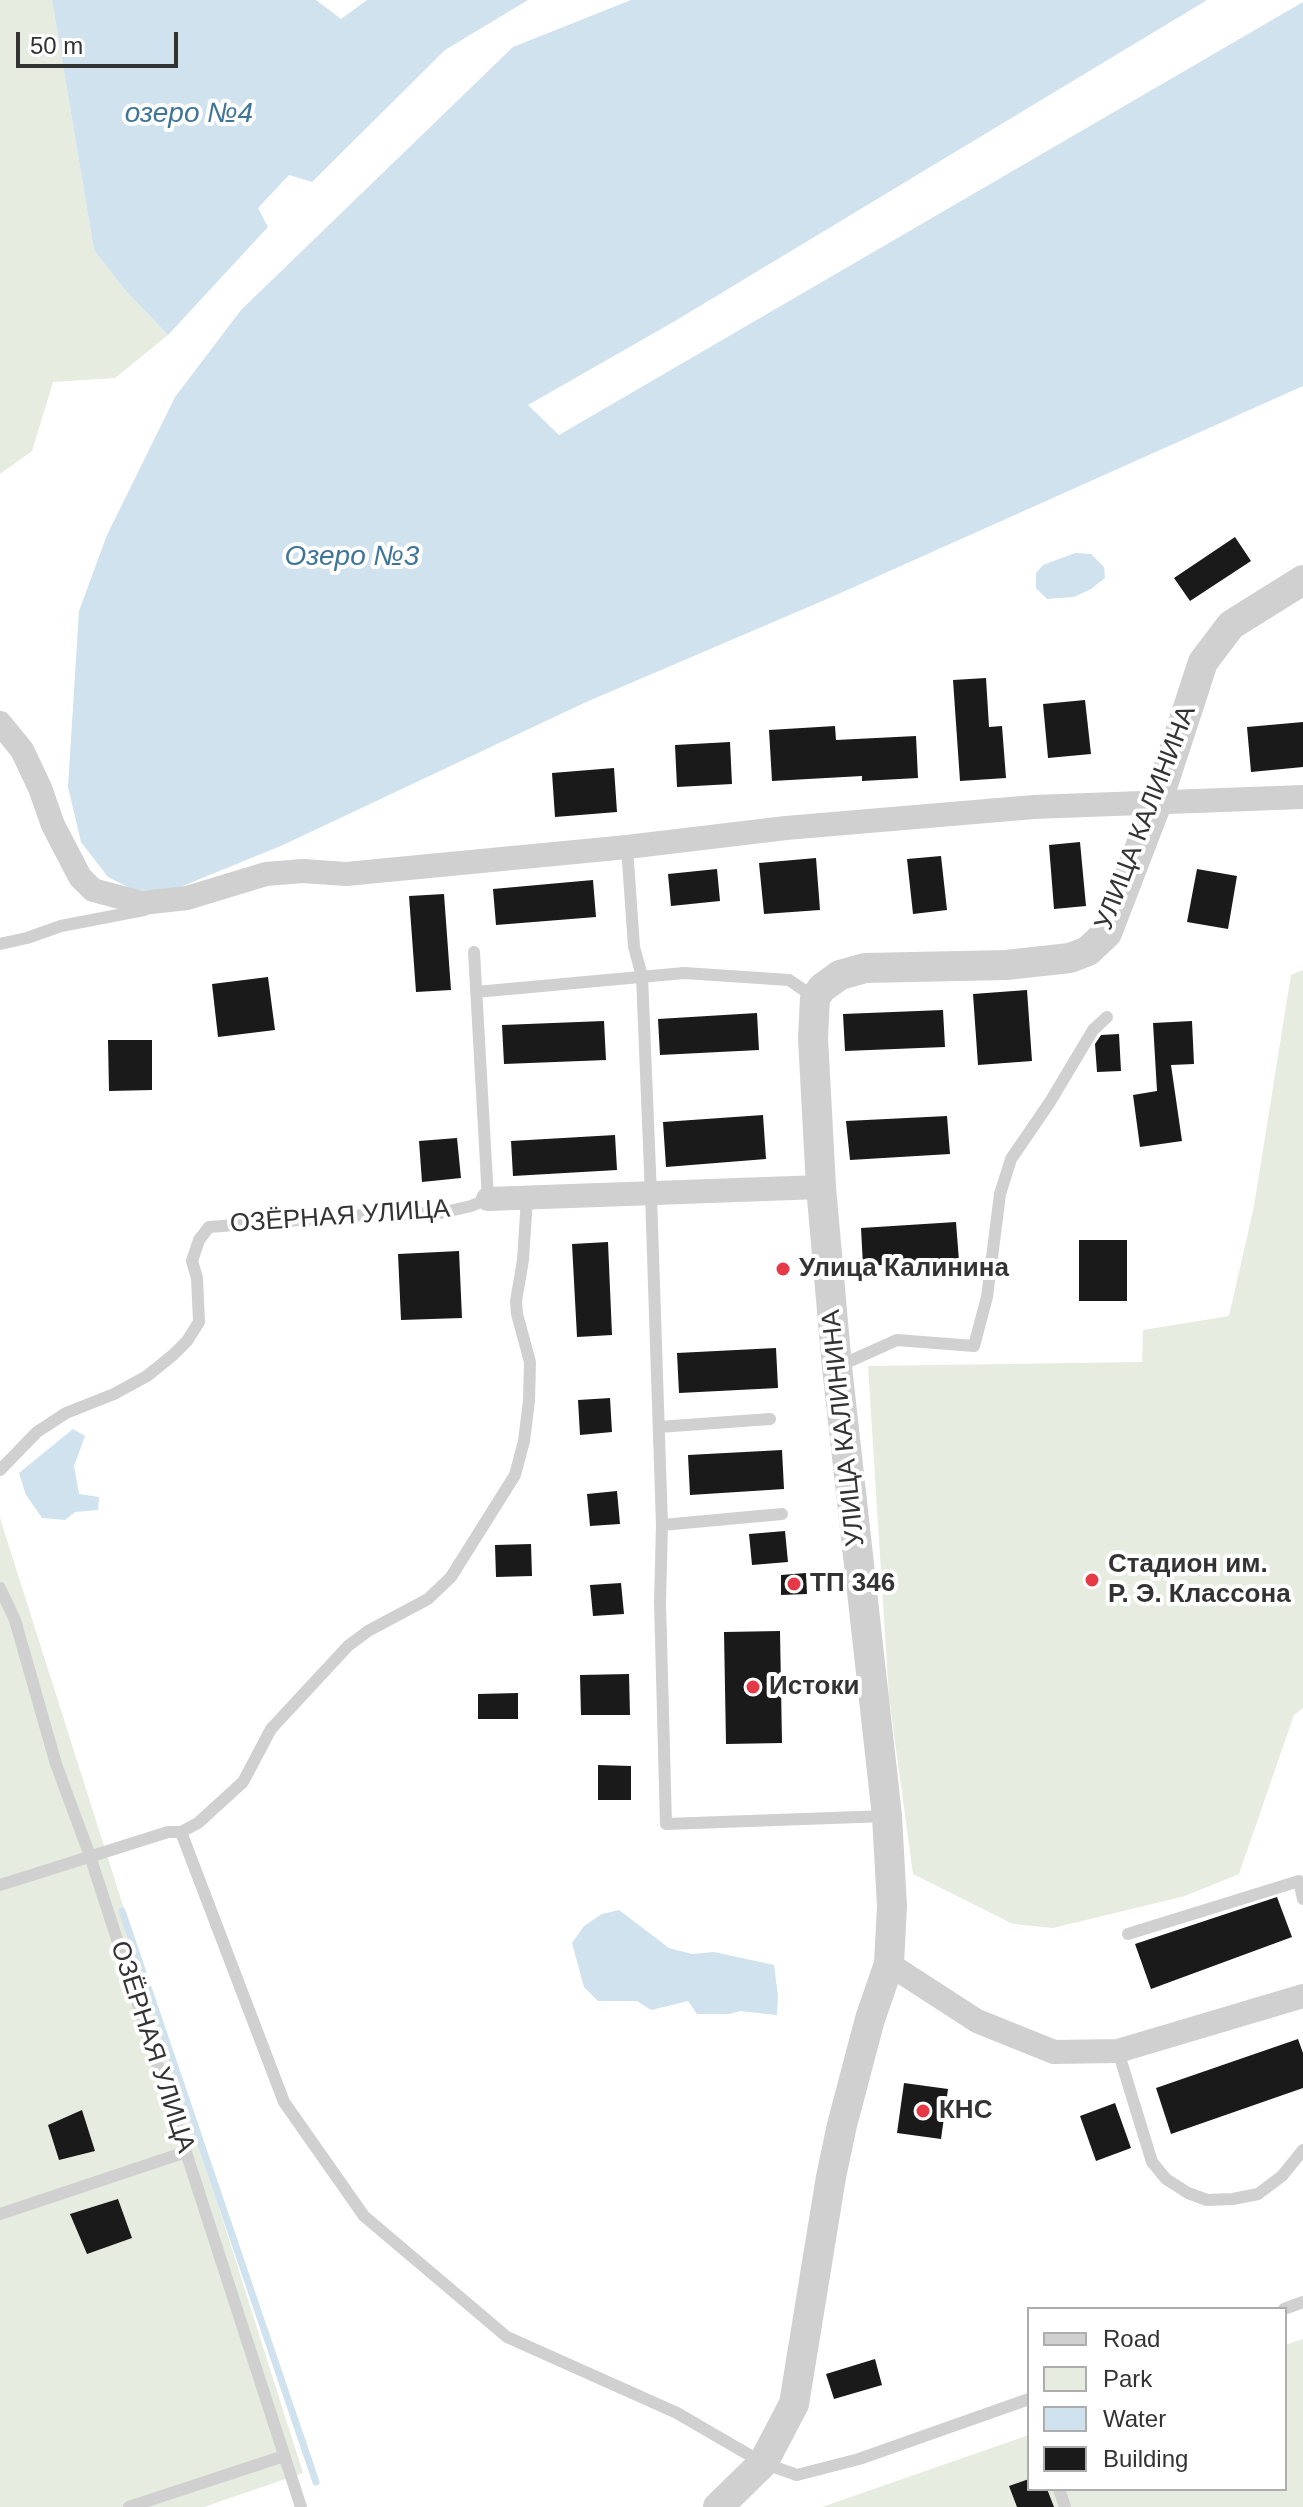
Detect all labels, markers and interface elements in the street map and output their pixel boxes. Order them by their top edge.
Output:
scale bar [20,16,182,66]
text: 50 m [30,32,83,59]
water label: озеро №4 [125,97,253,131]
water label: Озеро №3 [285,540,419,574]
street label: УЛИЦА КАЛИНИНА [1089,702,1203,934]
street label: ОЗЁРНАЯ УЛИЦА [229,1194,451,1240]
place label: Улица Калинина [799,1253,1009,1285]
marker: Улица Калинина [774,1260,792,1278]
street label: УЛИЦА КАЛИНИНА [816,1308,872,1548]
place label: Стадион им. Р. Э. Классона [1108,1549,1291,1610]
place label: ТП 346 [810,1568,895,1600]
marker: Стадион им. Р. Э. Классона [1083,1571,1101,1589]
marker: ТП 346 [785,1575,803,1593]
place label: Истоки [769,1671,859,1703]
marker: Истоки [744,1678,762,1696]
street label: ОЗЁРНАЯ УЛИЦА [103,1937,201,2157]
place label: КНС [939,2095,992,2127]
marker: КНС [914,2102,932,2120]
legend [1027,2307,1287,2491]
text: Road [1103,2325,1160,2352]
text: Park [1103,2365,1152,2392]
text: Water [1103,2405,1166,2432]
text: Building [1103,2445,1188,2472]

